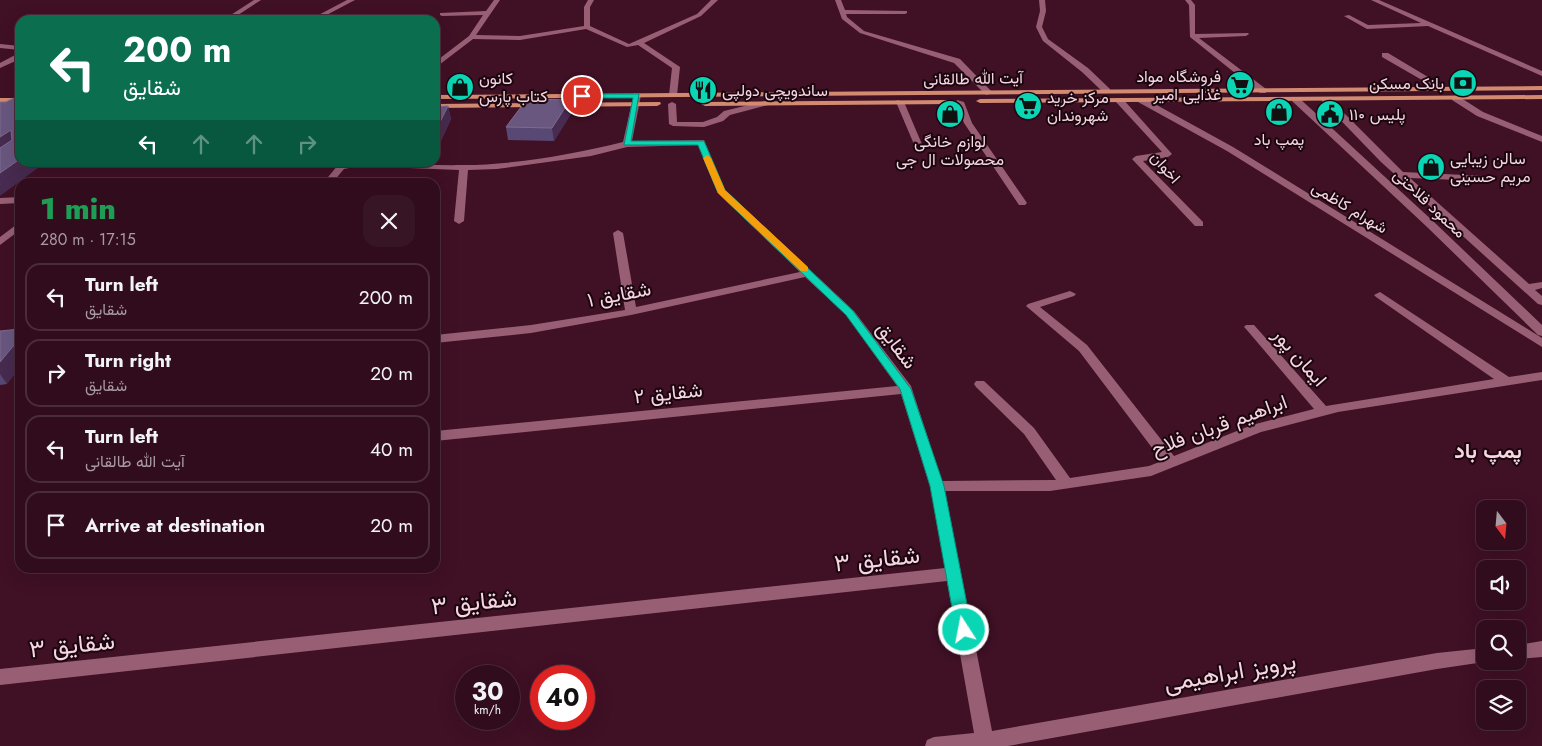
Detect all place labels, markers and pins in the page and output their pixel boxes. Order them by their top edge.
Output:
place label: فروشگاه مواد غذایی امیر [1136,65,1221,106]
place label: کانون کتاب پارس [479,67,548,108]
bank icon: بانک مسکن [1448,68,1478,98]
supermarket icon: فروشگاه مواد غذایی امیر [1225,70,1255,100]
shop icon: کانون کتاب پارس [445,72,475,102]
place label: بانک مسکن [1369,72,1444,95]
pin [561,75,603,117]
restaurant icon: ساندویچی دولپی [688,75,718,105]
place label: ساندویچی دولپی [722,79,828,102]
place label: مرکز خرید شهروندان [1047,86,1109,127]
supermarket icon: مرکز خرید شهروندان [1013,91,1043,121]
shop icon: پمپ باد [1264,97,1294,127]
shop icon: لوازم خانگی محصولات ال جی [935,99,965,129]
public building icon: پلیس ۱۱۰ [1315,99,1345,129]
place label: پلیس ۱۱۰ [1349,103,1405,126]
place label: پمپ باد [1254,128,1304,151]
place label: لوازم خانگی محصولات ال جی [896,130,1004,171]
place label: سالن زیبایی مریم حسینی [1450,147,1530,188]
shop icon: سالن زیبایی مریم حسینی [1416,152,1446,182]

